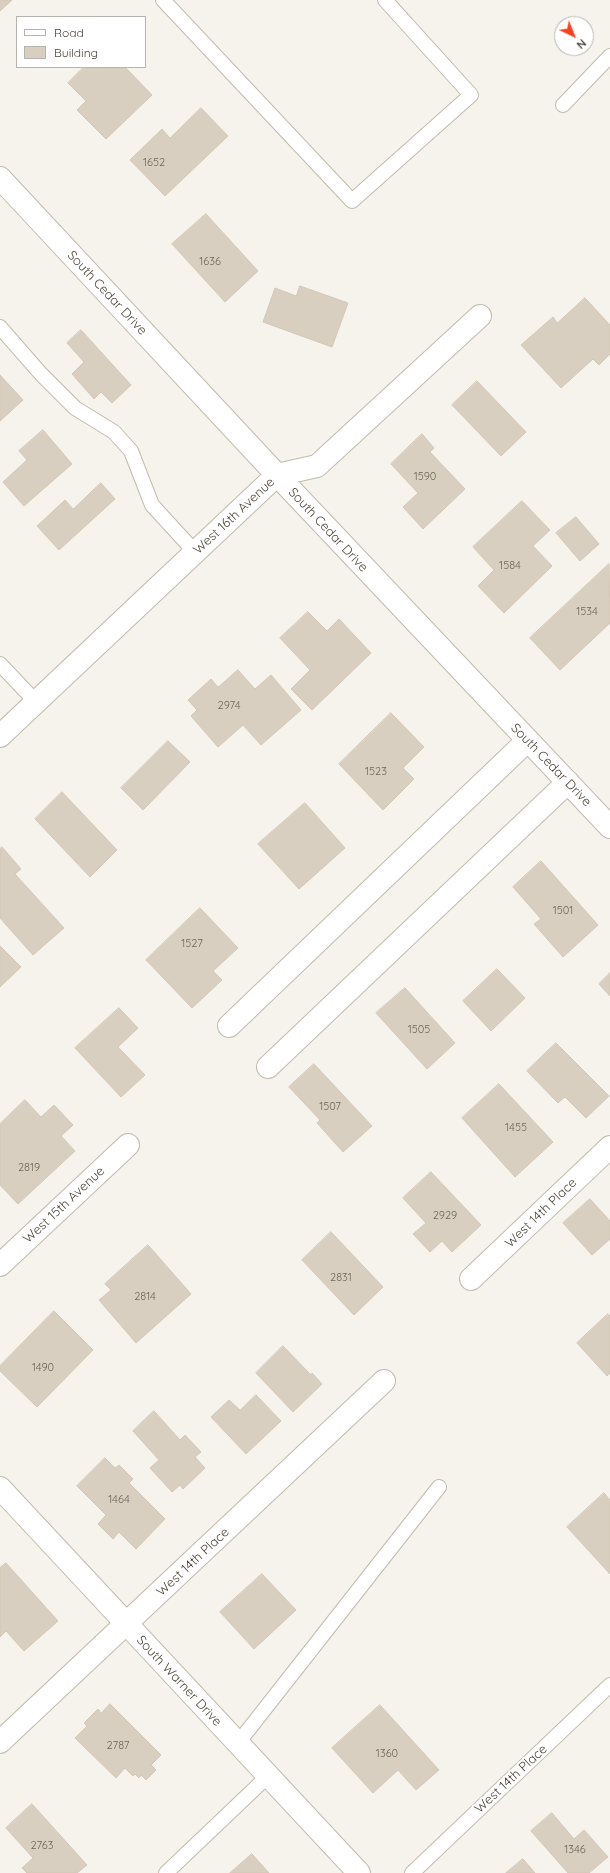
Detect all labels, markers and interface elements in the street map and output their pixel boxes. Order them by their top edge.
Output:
legend [16,16,146,68]
north arrow [554,16,594,56]
text: Road [54,25,84,40]
text: N [574,36,589,52]
text: Building [54,45,98,60]
house number: 1652 [143,156,165,170]
street label: South Cedar Drive [64,248,150,338]
house number: 1636 [199,255,221,269]
house number: 1590 [414,470,436,484]
street label: West 16th Avenue [190,474,278,558]
street label: South Cedar Drive [285,485,371,575]
house number: 1584 [499,559,521,573]
house number: 1534 [576,605,598,619]
house number: 2974 [218,699,240,713]
street label: South Cedar Drive [507,720,595,810]
house number: 1523 [365,765,387,779]
house number: 1501 [553,904,573,918]
house number: 1527 [181,937,203,951]
house number: 1505 [408,1023,430,1037]
house number: 1507 [319,1100,341,1114]
house number: 1455 [505,1121,527,1135]
house number: 2819 [18,1161,40,1175]
street label: West 15th Avenue [20,1163,108,1247]
street label: West 14th Place [502,1175,580,1251]
house number: 2929 [433,1209,457,1223]
house number: 2831 [330,1271,352,1285]
house number: 2814 [134,1290,156,1304]
house number: 1490 [32,1361,54,1375]
house number: 1464 [108,1493,130,1507]
street label: West 14th Place [154,1524,232,1600]
street label: South Warner Drive [133,1633,225,1729]
house number: 2787 [107,1739,129,1753]
street label: West 14th Place [472,1741,550,1817]
house number: 1360 [376,1747,398,1761]
house number: 2763 [31,1839,53,1853]
house number: 1346 [564,1843,586,1857]

